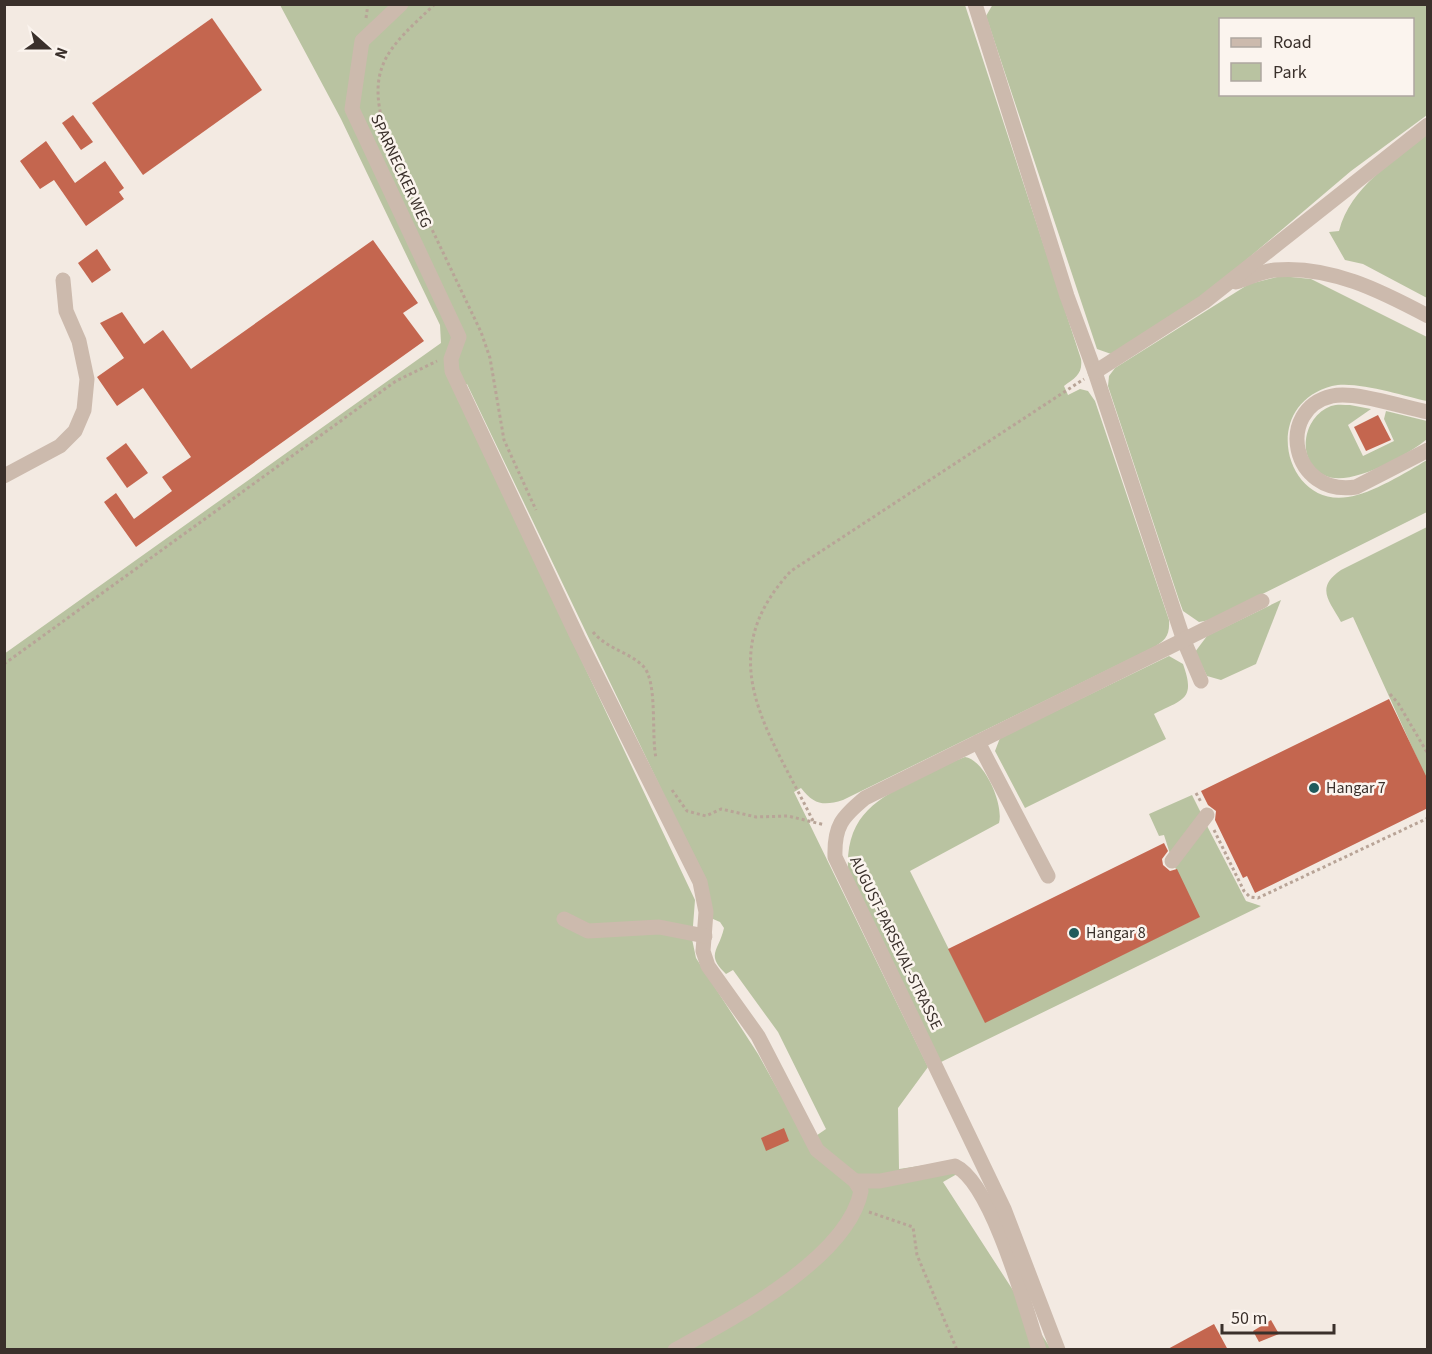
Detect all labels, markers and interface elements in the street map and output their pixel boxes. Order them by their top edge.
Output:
north arrow [18,18,78,78]
legend [1219,18,1414,96]
text: Road [1273,30,1312,55]
text: N [49,44,73,62]
text: Park [1273,60,1307,85]
street label: SPARNECKER WEG [365,110,437,232]
place label: Hangar 7 [1326,777,1386,799]
marker: Hangar 7 [1307,781,1321,795]
street label: AUGUST-PARSEVAL-STRASSE [844,853,948,1033]
place label: Hangar 8 [1086,922,1146,944]
marker: Hangar 8 [1067,926,1081,940]
scale bar [1222,1297,1334,1335]
text: 50 m [1231,1306,1267,1331]

